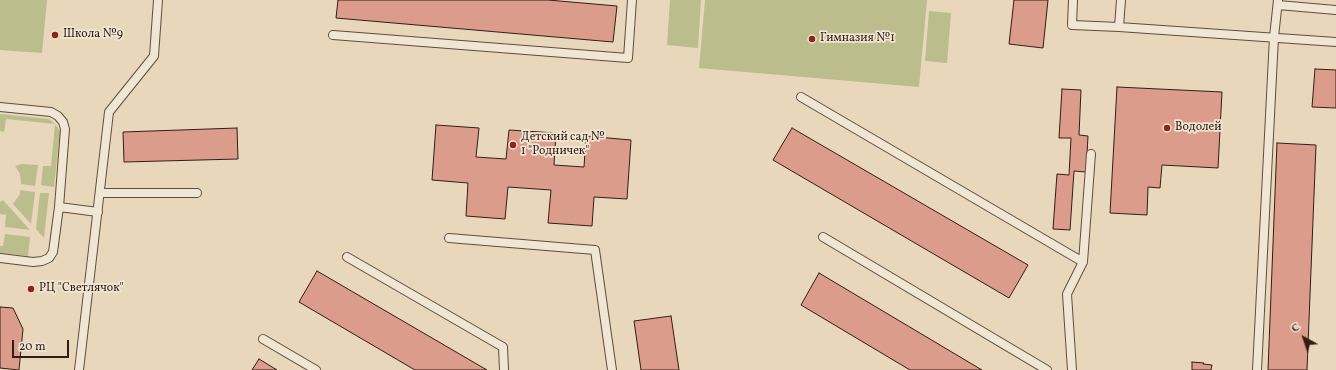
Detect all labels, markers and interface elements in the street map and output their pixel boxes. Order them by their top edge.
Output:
place label: Школа №9 [63,28,123,42]
marker: Школа №9 [50,30,60,40]
place label: Гимназия №1 [820,32,895,46]
marker: Гимназия №1 [807,34,817,44]
place label: Водолей [1175,121,1222,135]
marker: Водолей [1162,123,1172,133]
place label: Детский сад № 1 "Родничек" [521,131,605,159]
marker: Детский сад № 1 "Родничек" [508,140,518,150]
place label: РЦ "Светлячок" [39,282,124,296]
marker: РЦ "Светлячок" [26,284,36,294]
north arrow [1284,318,1324,358]
text: С [1288,320,1303,336]
scale bar [14,332,71,358]
text: 20 m [19,339,46,355]

